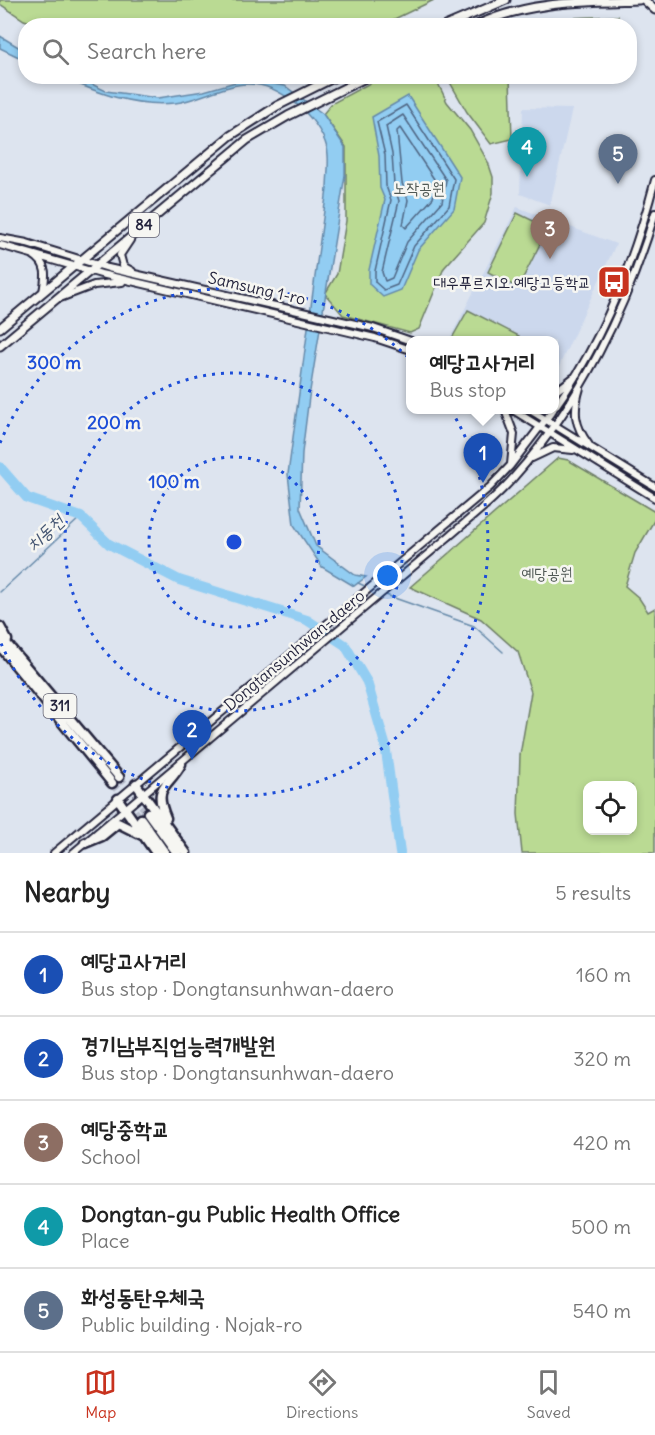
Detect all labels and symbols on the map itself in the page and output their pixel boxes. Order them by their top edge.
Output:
pin: 4 [508,128,546,177]
pin: 5 [598,134,638,184]
park label: 노작공원 [393,178,445,198]
pin: 3 [530,210,570,259]
road number: 84 [129,213,159,237]
bus stop icon: 대우푸르지오.예당고등학교 [596,264,632,300]
street label: Samsung 1-ro [206,267,308,309]
place label: 대우푸르지오.예당고등학교 [433,272,591,292]
text: 300 m [27,351,81,374]
text: 200 m [87,411,141,434]
pin: 1 [464,434,502,483]
text: 100 m [149,470,200,493]
water label: 치동천 [21,508,70,556]
centre of rings [224,532,244,552]
your location [373,561,402,590]
park label: 예당공원 [521,563,573,583]
street label: Dongtansunhwan-daero [220,585,368,715]
road number: 311 [44,694,76,718]
pin: 2 [172,710,212,760]

